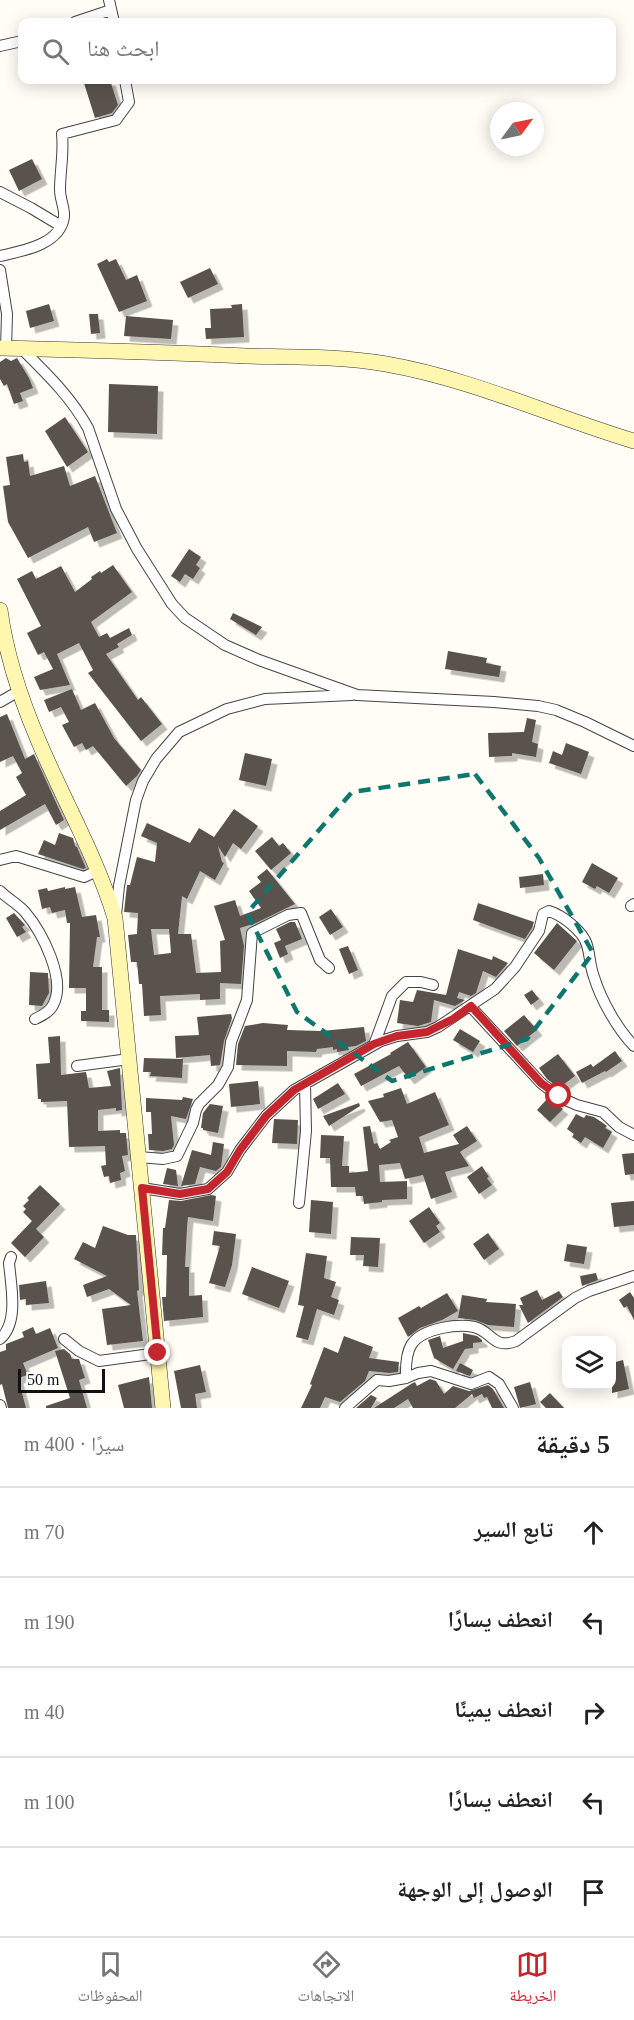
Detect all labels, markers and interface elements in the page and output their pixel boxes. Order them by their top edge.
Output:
search box [18,18,616,84]
icon: search [39,35,72,68]
text: ابحث هنا [87,36,160,61]
north arrow [490,102,544,156]
route start [545,1082,571,1108]
map controls [562,1336,616,1390]
button: layers [562,1336,616,1390]
route end [144,1339,170,1365]
scale bar [18,1366,105,1394]
text: 50 m [27,1371,59,1388]
text: 5 دقيقة [536,1430,610,1459]
text: سيرًا · 400 m [24,1433,124,1455]
icon: ahead [577,1516,610,1549]
text: تابع السير [474,1517,553,1542]
text: 70 m [24,1521,65,1543]
icon: left [577,1606,610,1639]
text: انعطف يسارًا [448,1607,553,1632]
text: 190 m [24,1611,75,1633]
icon: right [577,1696,610,1729]
text: انعطف يمينًا [454,1697,553,1722]
text: 40 m [24,1701,65,1723]
icon: left [577,1786,610,1819]
text: انعطف يسارًا [448,1787,553,1812]
text: 100 m [24,1791,75,1813]
icon: arrive [577,1876,610,1909]
text: الوصول إلى الوجهة [397,1877,553,1902]
tab: المحفوظات [78,1948,143,2011]
tab: الاتجاهات [298,1948,354,2011]
tab: الخريطة [509,1948,557,2011]

